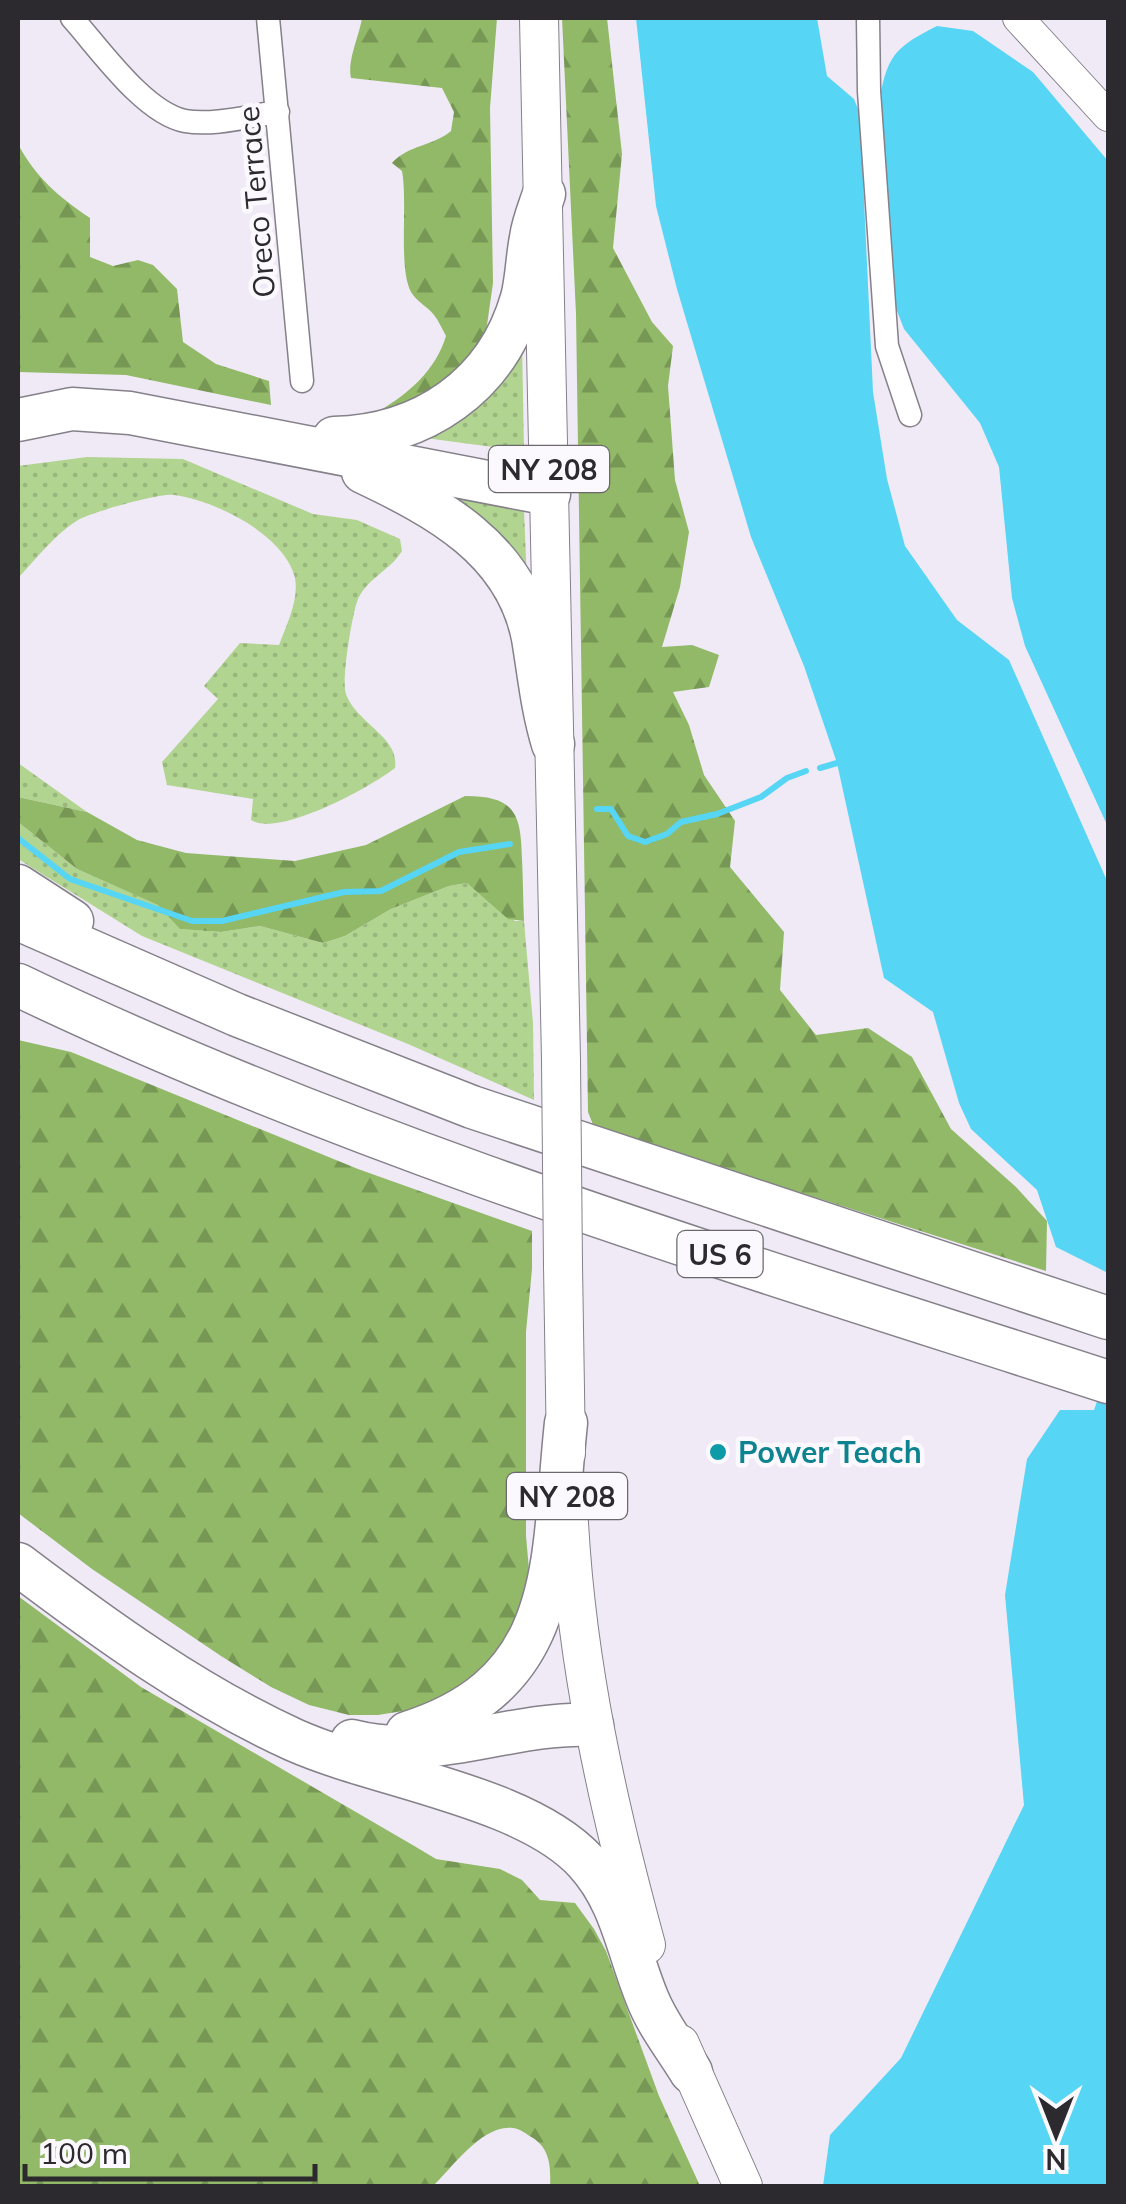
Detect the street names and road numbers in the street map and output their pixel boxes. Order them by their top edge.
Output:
street label: Oreco Terrace [229,105,283,299]
road number: NY 208 [489,446,609,492]
road number: US 6 [678,1231,762,1277]
road number: NY 208 [507,1473,627,1519]

